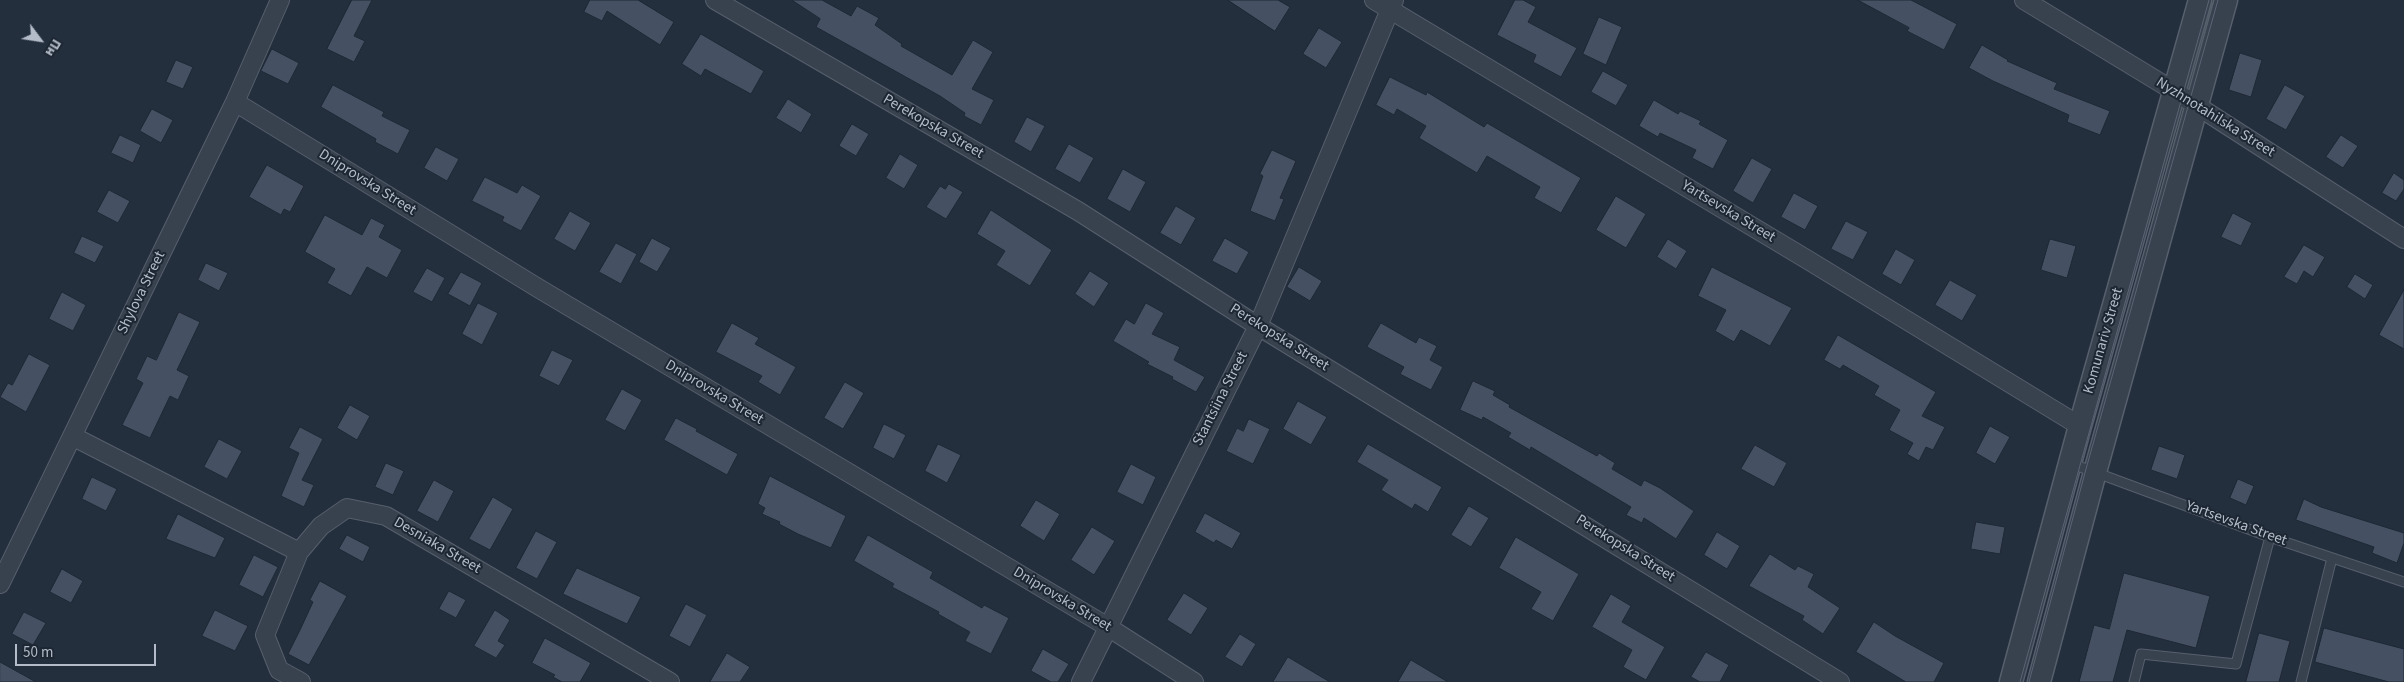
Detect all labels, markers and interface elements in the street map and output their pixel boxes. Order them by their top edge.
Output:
north arrow [15,15,65,65]
text: Пн [40,35,66,60]
street label: Nyzhnotahilska Street [2152,74,2278,162]
street label: Perekopska Street [879,91,987,163]
street label: Dniprovska Street [315,146,419,220]
street label: Yartsevska Street [1678,177,1778,247]
street label: Shylova Street [114,249,170,337]
street label: Komunariv Street [2080,286,2128,396]
street label: Perekopska Street [1226,300,1332,376]
street label: Stantsiina Street [1190,349,1252,449]
street label: Dniprovska Street [662,357,766,429]
street label: Yartsevska Street [2183,497,2289,551]
street label: Perekopska Street [1572,511,1678,587]
street label: Desniaka Street [390,514,484,578]
street label: Dniprovska Street [1010,564,1114,636]
scale bar [18,634,159,666]
text: 50 m [23,642,53,663]

